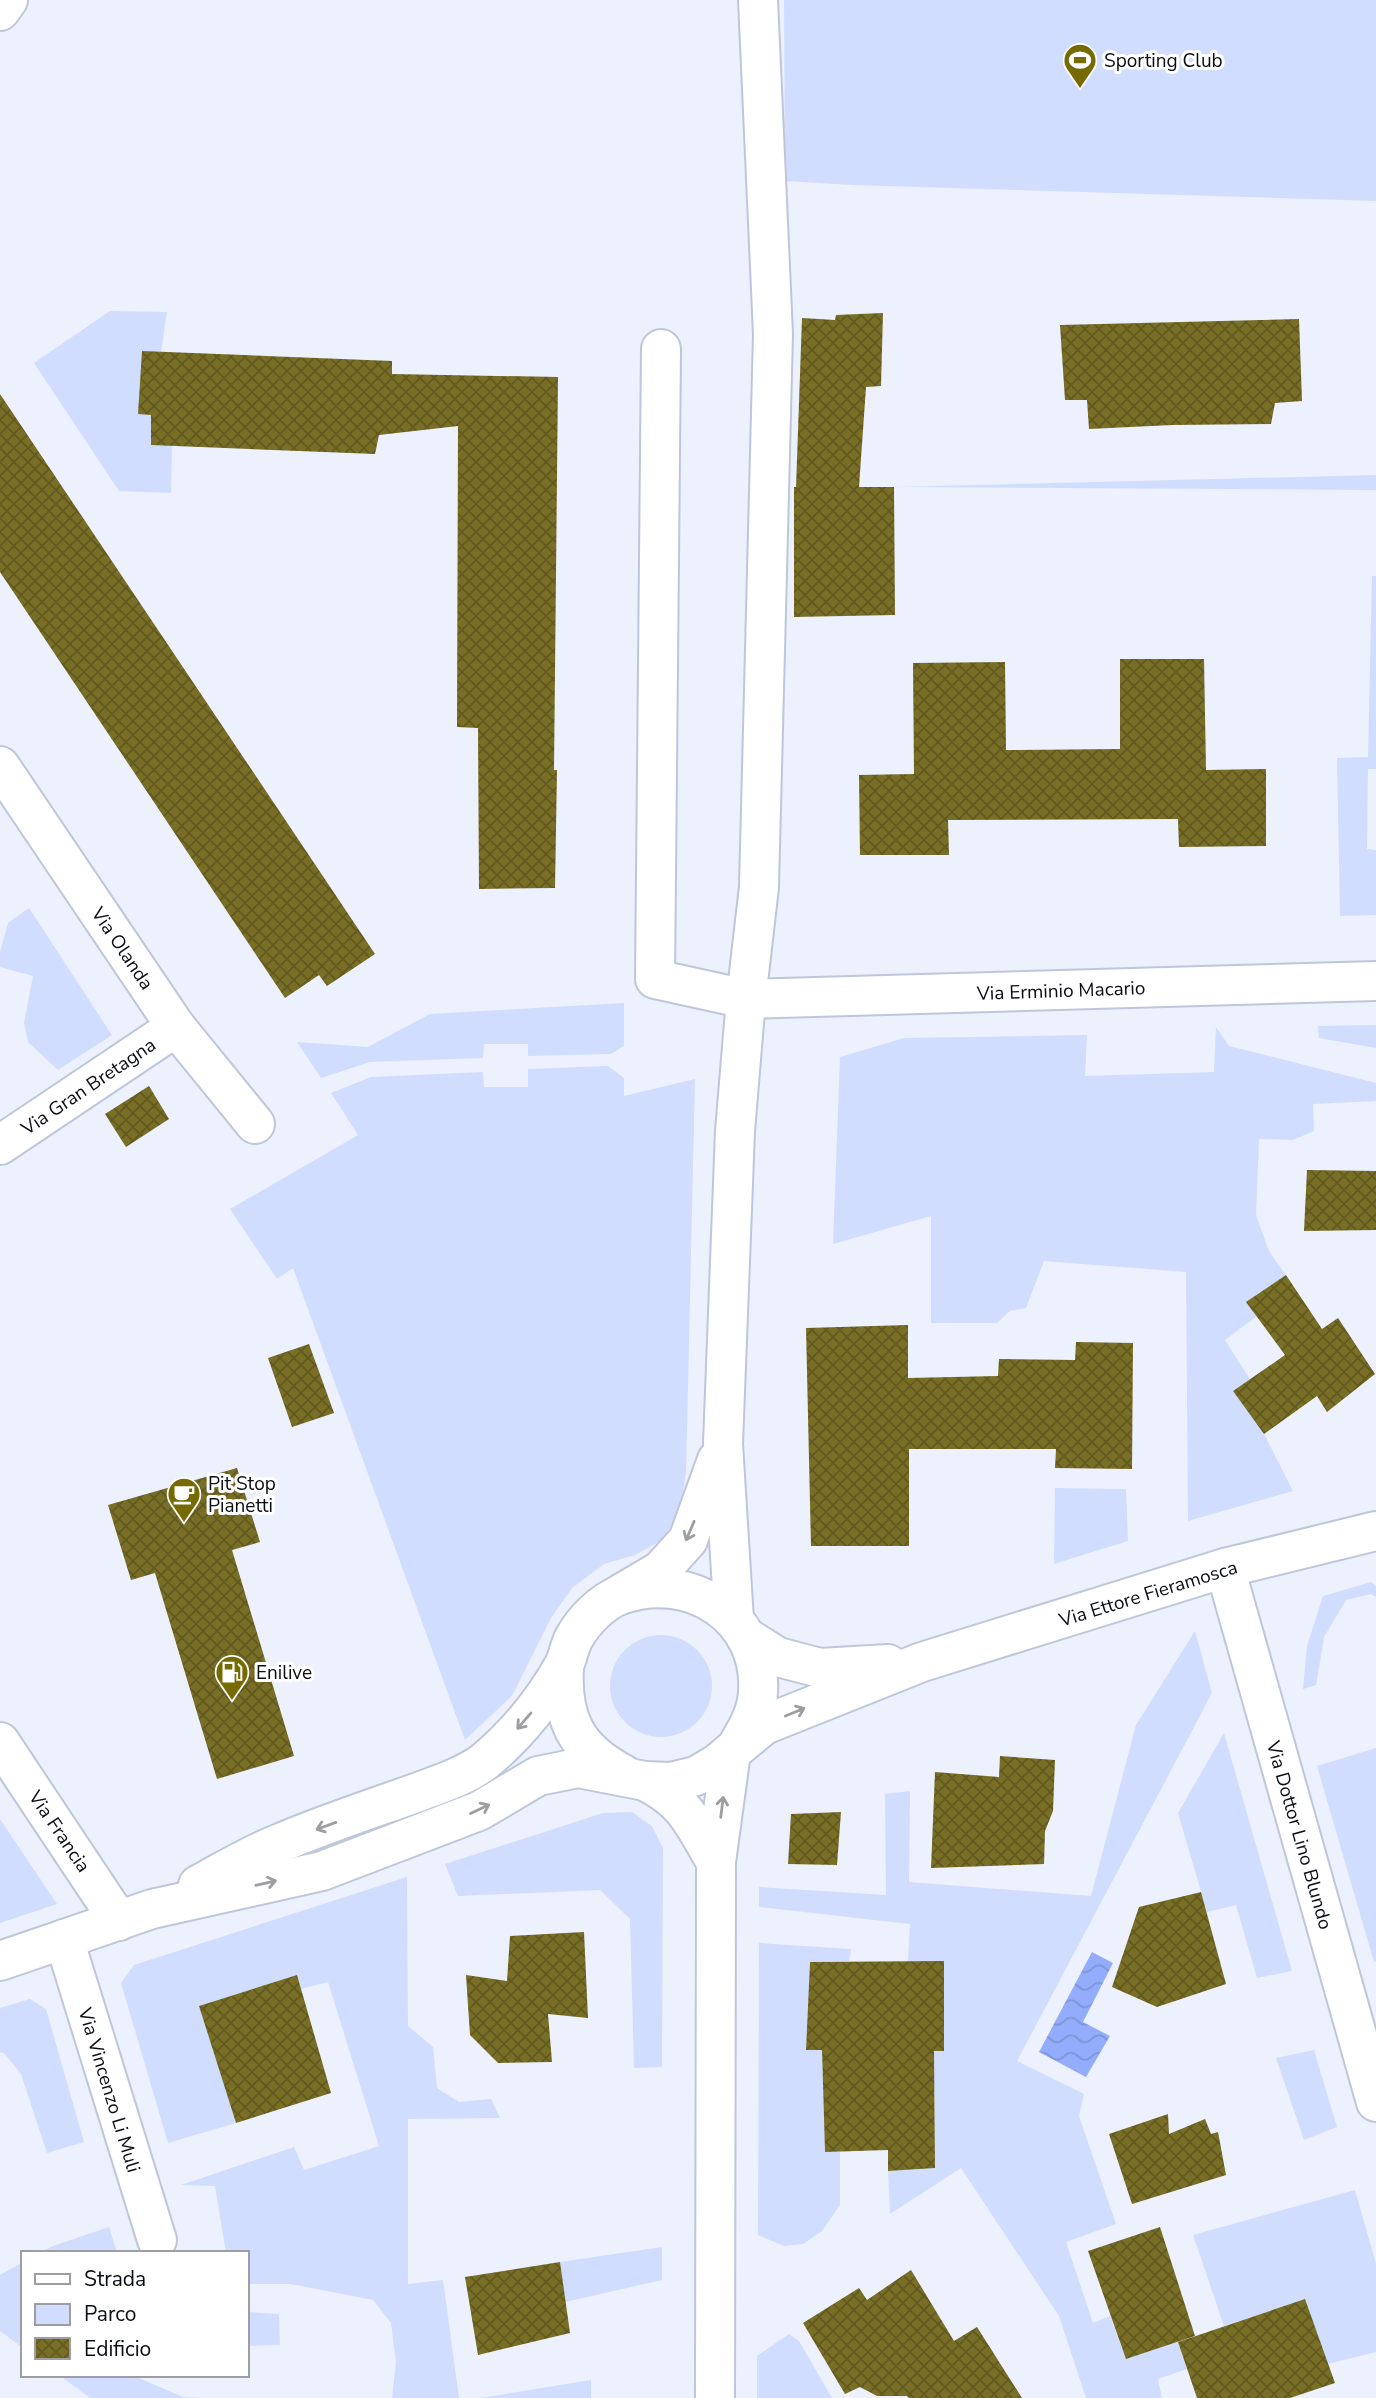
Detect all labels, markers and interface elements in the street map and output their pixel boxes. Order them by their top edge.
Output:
sports icon: Sporting Club [1061,41,1099,90]
place label: Sporting Club [1104,48,1223,74]
street label: Via Olanda [84,901,159,995]
street label: Via Erminio Macario [975,975,1146,1007]
street label: Via Gran Bretagna [15,1032,161,1142]
place label: Pit Stop Pianetti [208,1471,276,1519]
cafe icon: Pit Stop Pianetti [165,1475,203,1524]
one-way arrow [683,1520,696,1541]
street label: Via Ettore Fieramosca [1055,1554,1241,1634]
fuel station icon: Enilive [213,1653,251,1702]
place label: Enilive [256,1660,312,1686]
one-way arrow [784,1705,805,1718]
one-way arrow [516,1712,532,1730]
street label: Via Dottor Lino Blundo [1259,1737,1338,1932]
street label: Via Francia [22,1785,96,1878]
one-way arrow [716,1796,729,1819]
one-way arrow [470,1802,491,1815]
one-way arrow [316,1821,338,1833]
one-way arrow [254,1876,277,1890]
street label: Via Vincenzo Li Muli [71,2004,146,2176]
legend [21,2251,248,2377]
text: Strada [84,2265,146,2293]
text: Parco [84,2300,137,2328]
text: Edificio [84,2335,151,2363]

